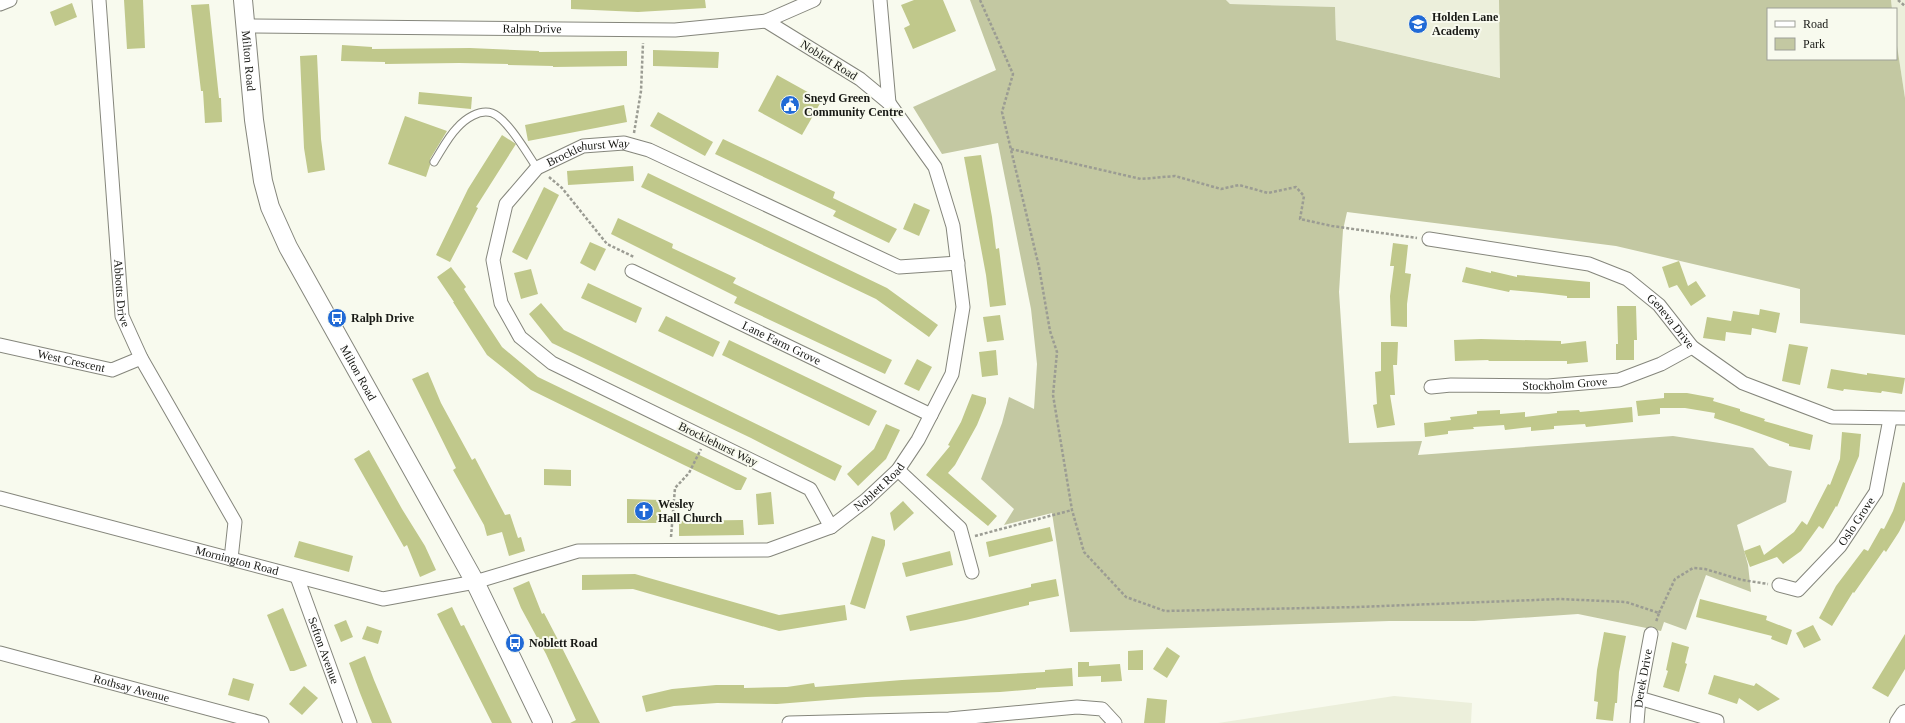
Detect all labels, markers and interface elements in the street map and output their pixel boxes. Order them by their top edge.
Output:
legend [1767,8,1897,60]
place label: Holden Lane Academy [1432,10,1499,38]
school or university icon: Holden Lane Academy [1407,13,1429,35]
text: Road [1803,17,1828,31]
street label: Ralph Drive [502,21,562,36]
street label: Milton Road [239,30,258,92]
street label: Noblett Road [798,37,860,83]
text: Park [1803,37,1825,51]
place label: Sneyd Green Community Centre [804,91,904,119]
public building icon: Sneyd Green Community Centre [779,94,801,116]
street label: Brocklehurst Way [544,136,631,169]
street label: Abbotts Drive [111,259,133,329]
street label: Geneva Drive [1644,291,1698,351]
bus stop icon: Ralph Drive [326,307,348,329]
place label: Ralph Drive [351,311,415,325]
street label: Lane Farm Grove [740,318,823,368]
street label: Milton Road [337,343,379,403]
street label: West Crescent [36,347,107,375]
street label: Stockholm Grove [1522,374,1608,393]
street label: Brocklehurst Way [676,419,760,469]
street label: Noblett Road [851,460,908,514]
street label: Oslo Grove [1835,494,1878,548]
place label: Wesley Hall Church [658,497,722,525]
church icon: Wesley Hall Church [633,500,655,522]
street label: Mornington Road [194,543,280,578]
street label: Sefton Avenue [305,615,342,686]
bus stop icon: Noblett Road [504,632,526,654]
place label: Noblett Road [529,636,598,650]
street label: Derek Drive [1631,648,1655,708]
street label: Rothsay Avenue [92,671,171,705]

